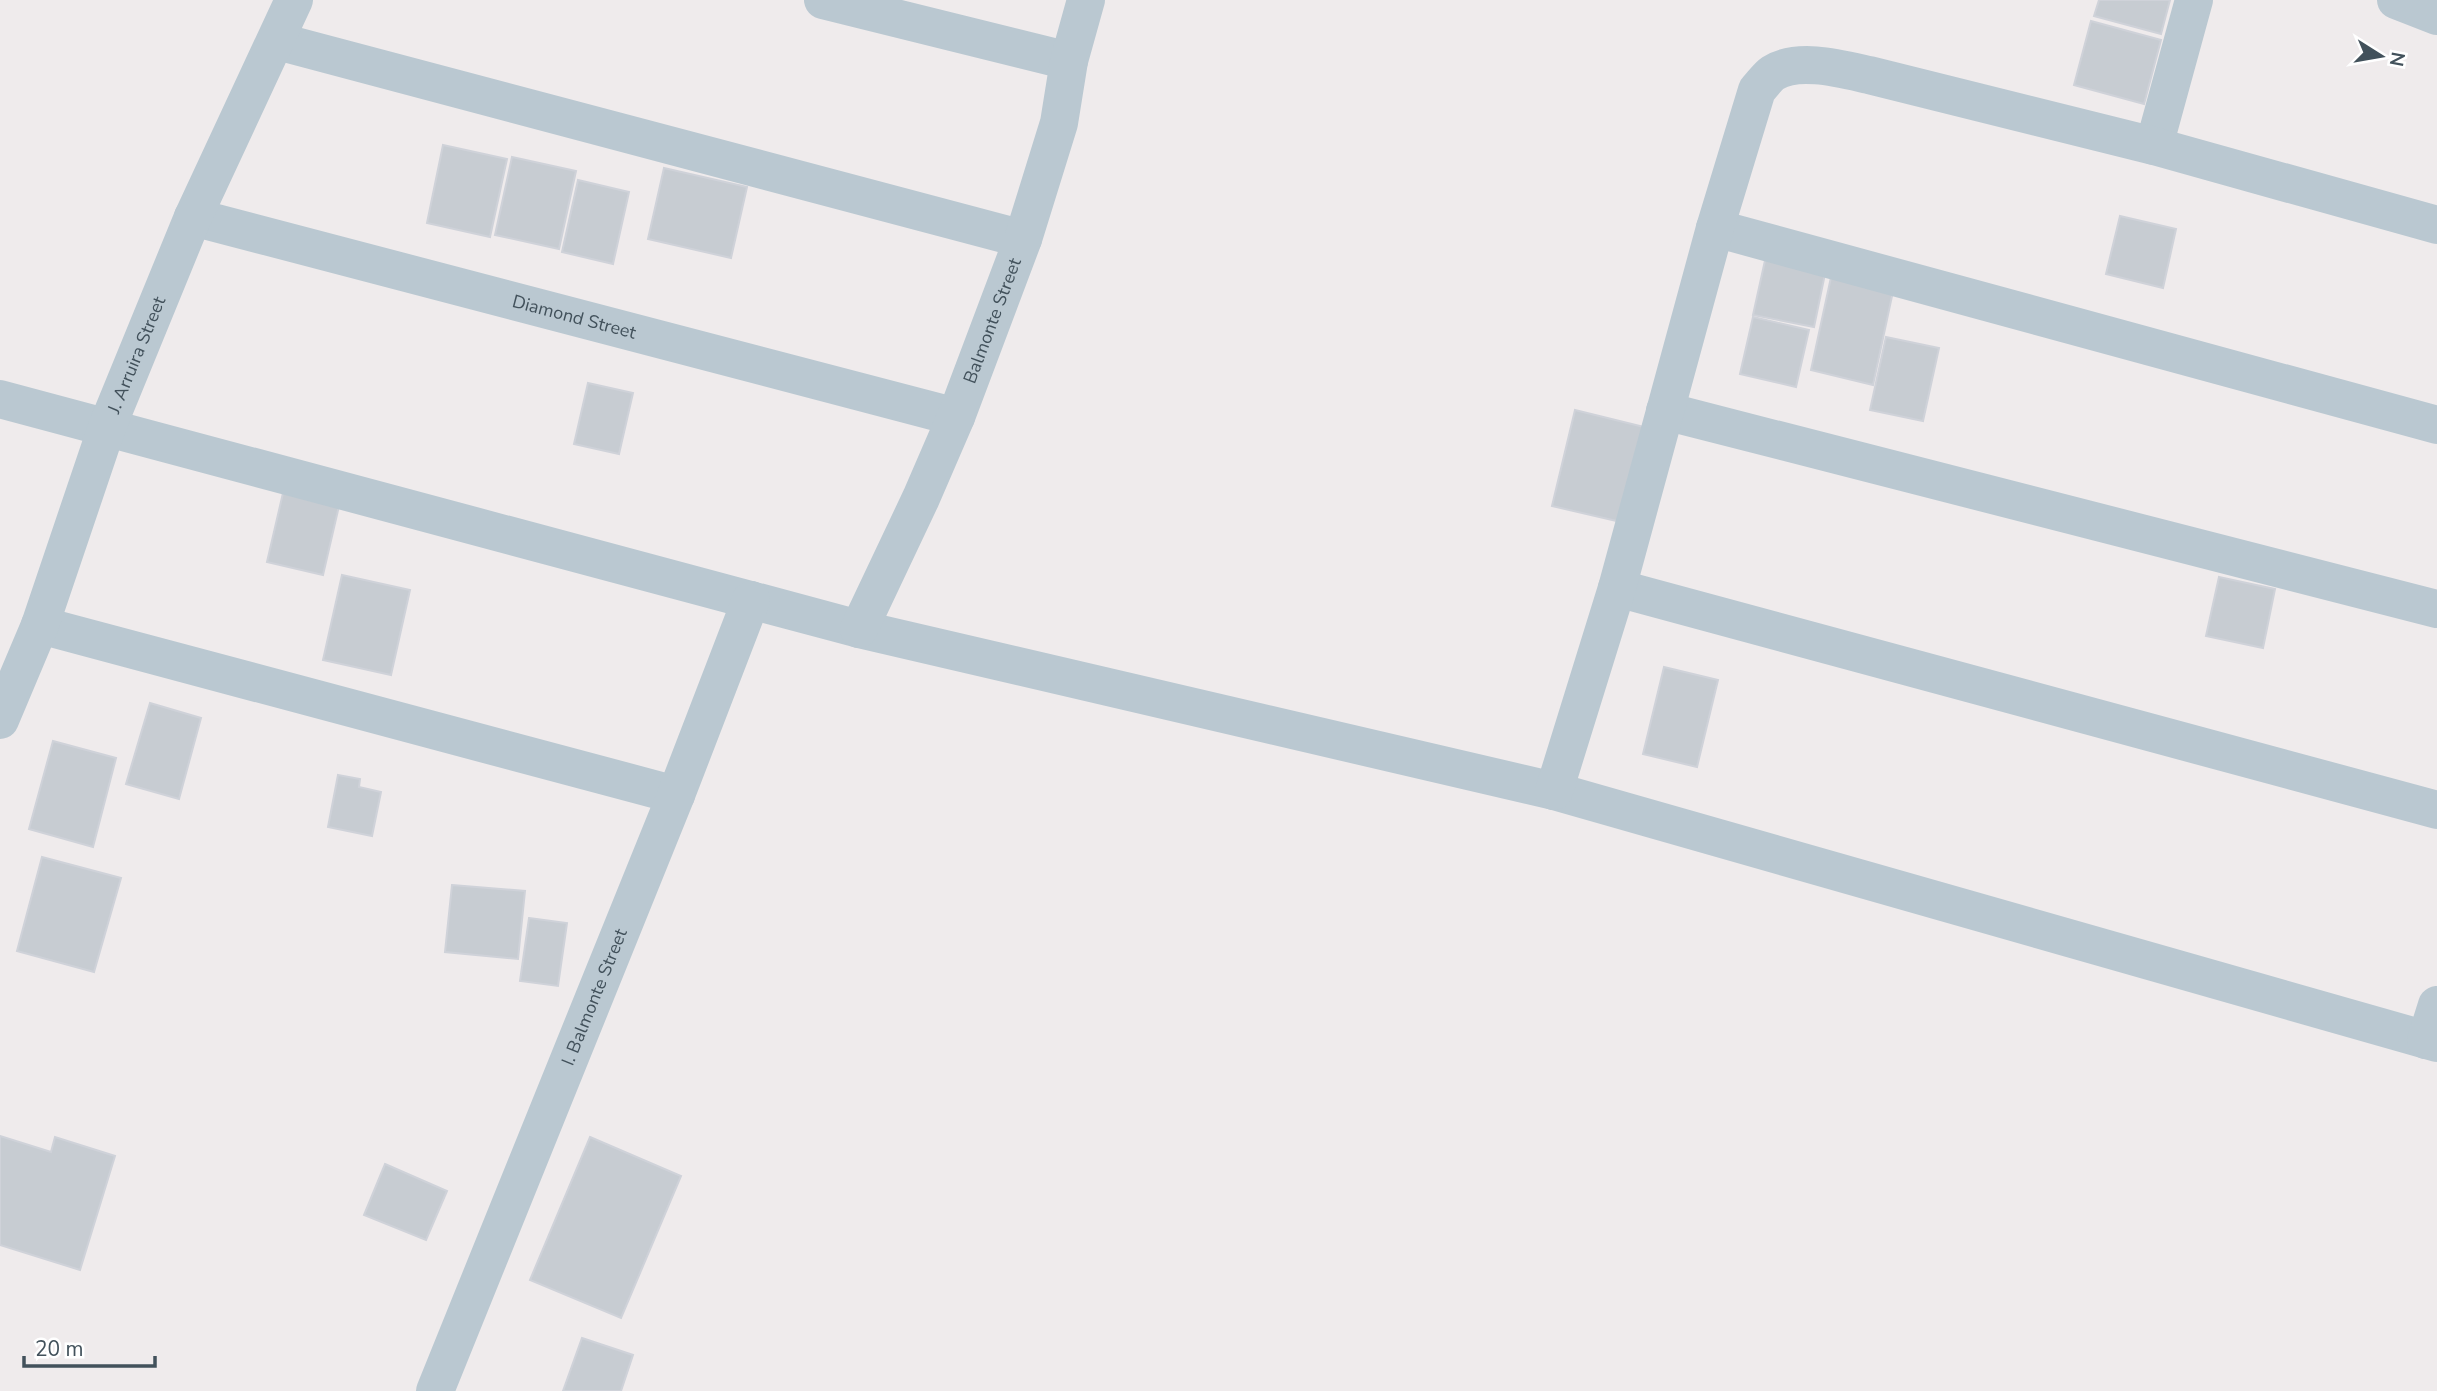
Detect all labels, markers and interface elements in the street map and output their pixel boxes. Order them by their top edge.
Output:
north arrow [2346,21,2416,91]
text: N [2383,50,2411,69]
street label: Balmonte Street [958,254,1027,387]
street label: Diamond Street [510,289,639,345]
street label: J. Arruira Street [101,292,171,418]
street label: I. Balmonte Street [556,924,633,1069]
scale bar [24,1324,156,1368]
text: 20 m [35,1335,84,1363]

